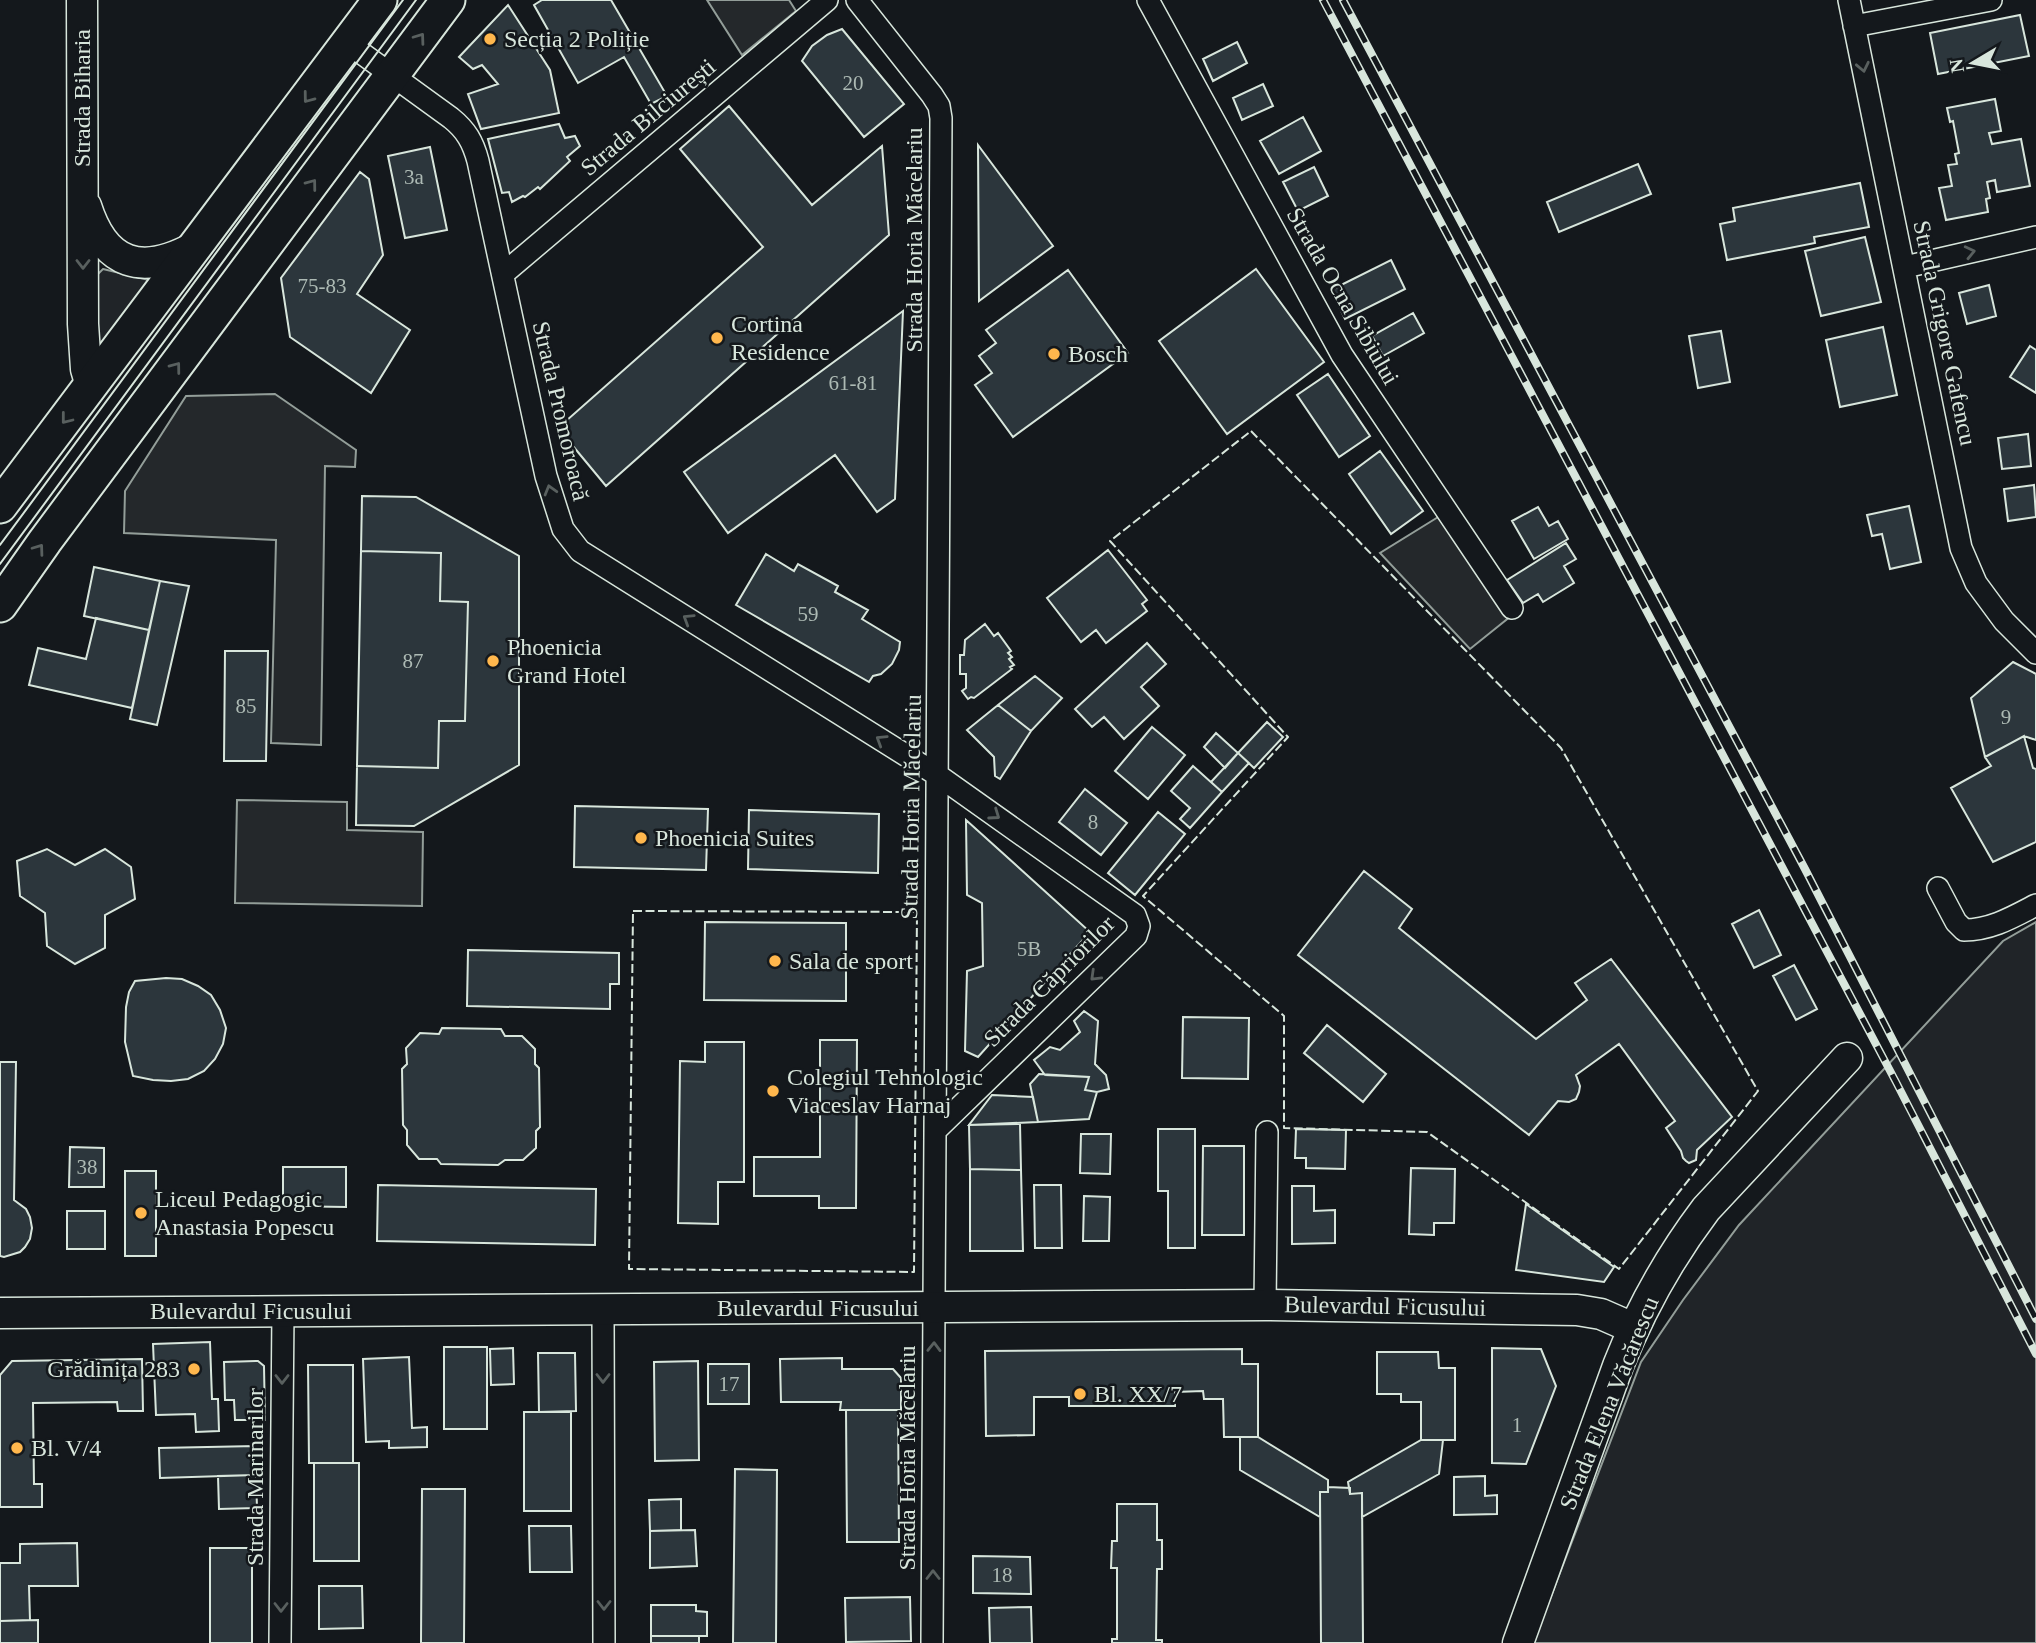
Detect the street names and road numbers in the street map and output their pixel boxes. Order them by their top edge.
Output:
street label: Strada Biharia [69,29,95,167]
street label: Strada Bilciurești [576,53,721,181]
street label: Strada Horia Măcelariu [901,127,927,353]
street label: Strada Ocna Sibiului [1282,203,1404,389]
street label: Strada Grigore Gafencu [1908,218,1982,448]
street label: Strada Promoroacă [528,319,594,504]
street label: Strada Horia Măcelariu [896,694,926,920]
street label: Strada Căpriorilor [978,910,1120,1052]
street label: Bulevardul Ficusului [1284,1291,1487,1321]
street label: Strada Elena Văcărescu [1554,1293,1664,1513]
street label: Bulevardul Ficusului [717,1295,919,1321]
street label: Bulevardul Ficusului [150,1298,352,1324]
street label: Strada Horia Măcelariu [894,1345,920,1571]
street label: Strada Marinarilor [242,1388,268,1566]

